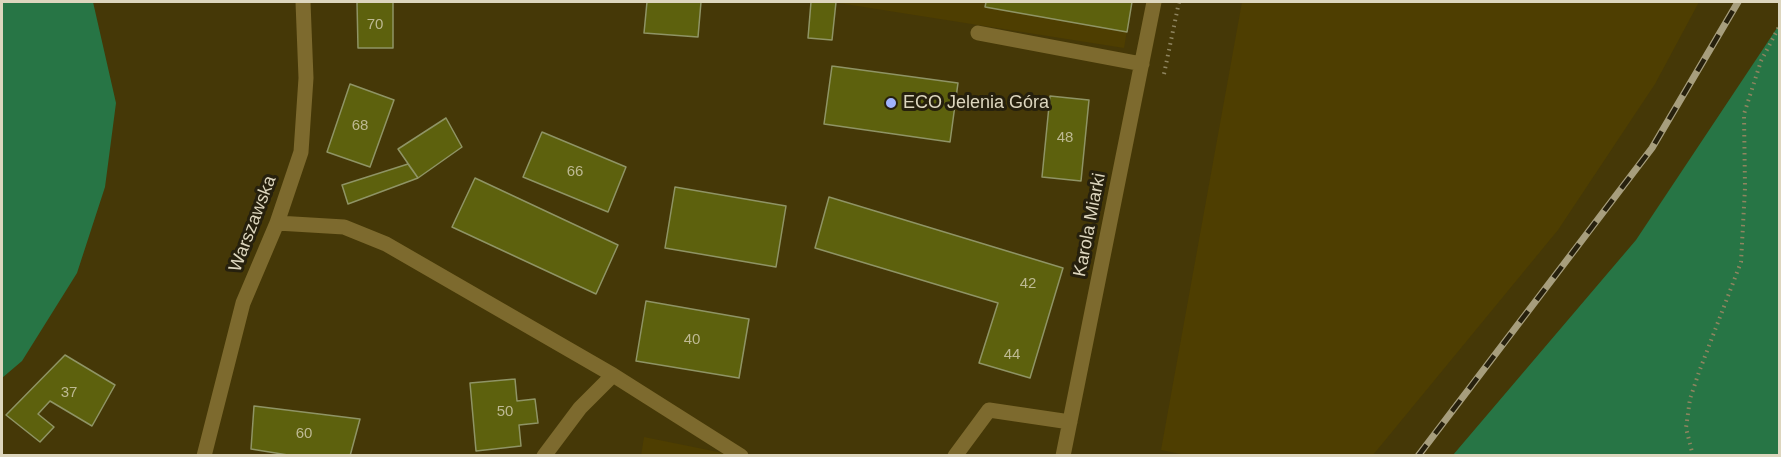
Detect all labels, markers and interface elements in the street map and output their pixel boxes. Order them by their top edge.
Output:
house number: 70 [367,16,383,34]
place label: ECO Jelenia Góra [903,92,1049,114]
marker: ECO Jelenia Góra [884,96,898,110]
house number: 68 [352,117,368,135]
house number: 48 [1057,129,1073,147]
house number: 66 [567,163,583,181]
street label: Karola Miarki [1069,171,1111,279]
street label: Warszawska [225,173,281,275]
house number: 42 [1020,275,1036,293]
house number: 40 [684,331,700,349]
house number: 44 [1004,346,1020,364]
house number: 37 [61,384,77,402]
house number: 50 [497,403,513,421]
house number: 60 [296,425,312,443]

